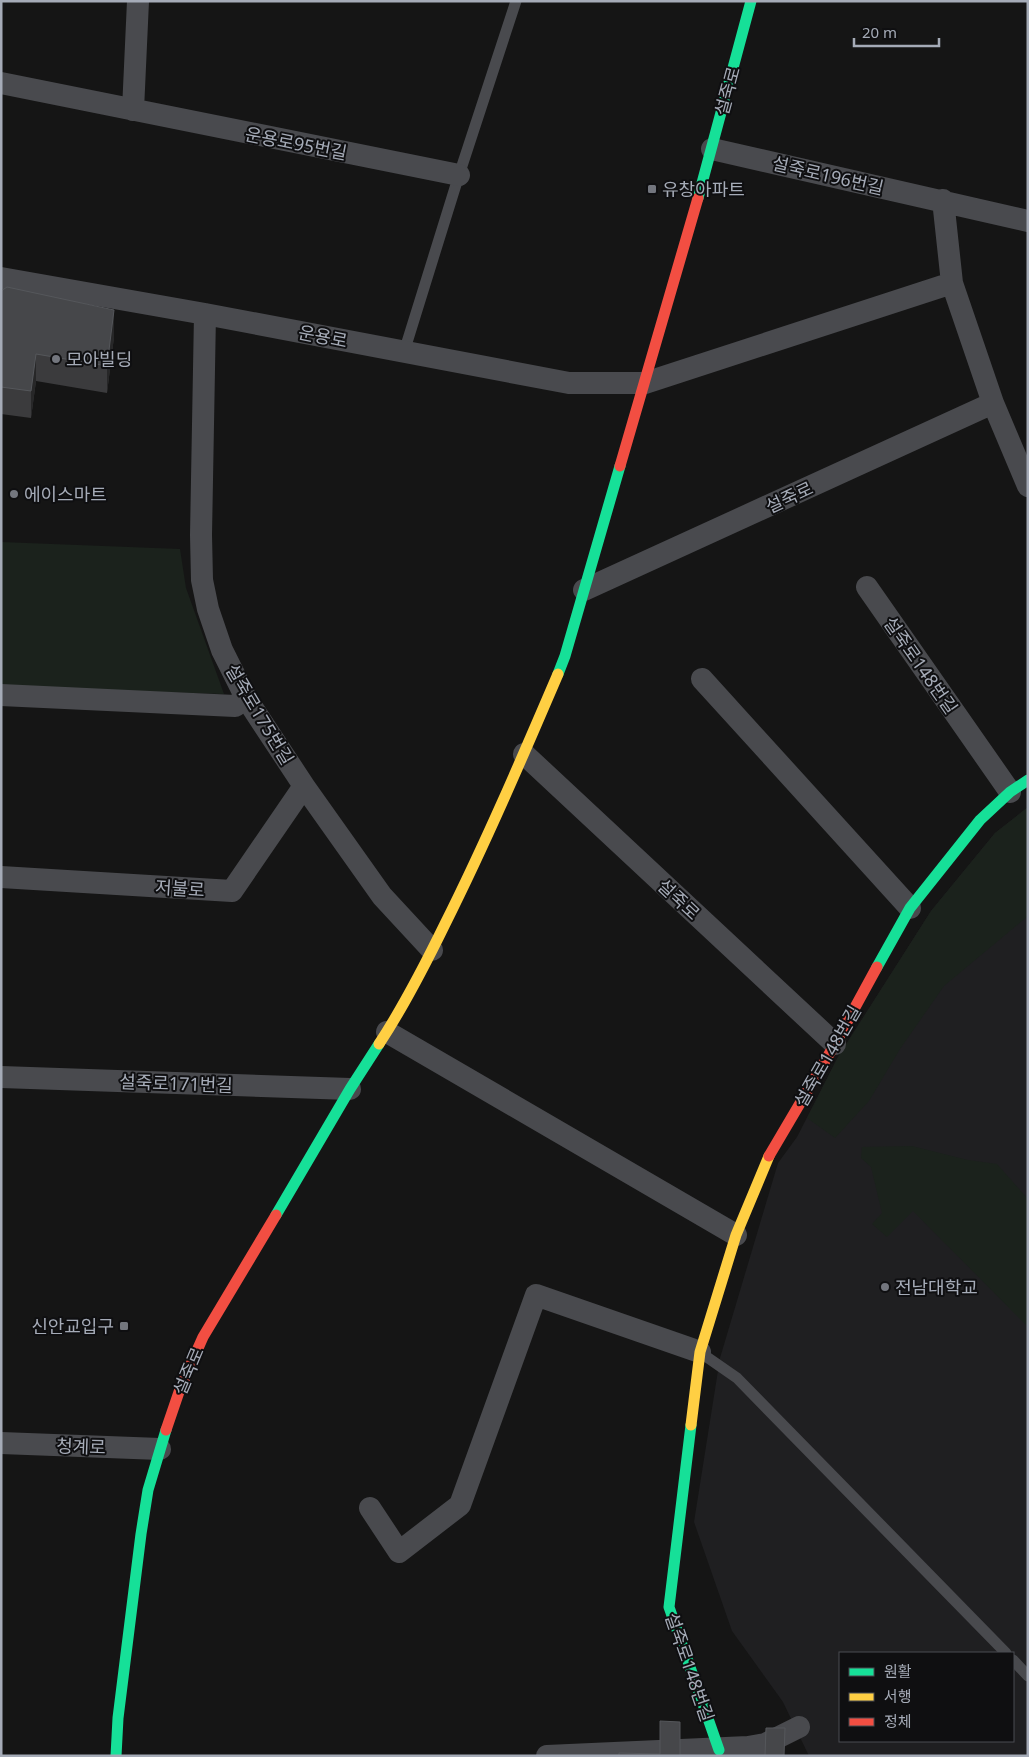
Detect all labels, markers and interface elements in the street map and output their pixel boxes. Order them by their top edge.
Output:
scale bar [854,15,939,47]
text: 20 m [862,22,897,42]
street label: 설죽로 [709,64,745,118]
street label: 운용로95번길 [243,121,349,165]
street label: 설죽로196번길 [770,151,886,199]
place label: 유창아파트 [662,177,745,201]
marker: 유창아파트 [646,183,658,195]
street label: 운용로 [296,319,350,353]
place label: 모아빌딩 [66,347,132,371]
marker: 모아빌딩 [50,353,62,365]
street label: 설죽로 [761,476,817,518]
place label: 에이스마트 [24,482,107,506]
marker: 에이스마트 [8,488,20,500]
street label: 설죽로148번길 [879,612,963,718]
street label: 설죽로175번길 [220,659,300,769]
street label: 설죽로 [653,873,705,925]
street label: 저불로 [154,874,206,902]
street label: 설죽로148번길 [788,1001,866,1111]
street label: 설죽로171번길 [119,1069,233,1097]
place label: 전남대학교 [895,1275,978,1299]
marker: 전남대학교 [879,1281,891,1293]
place label: 신안교입구 [31,1314,114,1338]
marker: 신안교입구 [118,1320,130,1332]
street label: 설죽로 [167,1343,209,1399]
street label: 청계로 [56,1433,106,1459]
street label: 설죽로148번길 [660,1609,720,1725]
legend [839,1652,1014,1742]
text: 원활 [884,1661,912,1681]
text: 서행 [884,1686,912,1706]
text: 정체 [884,1711,912,1731]

